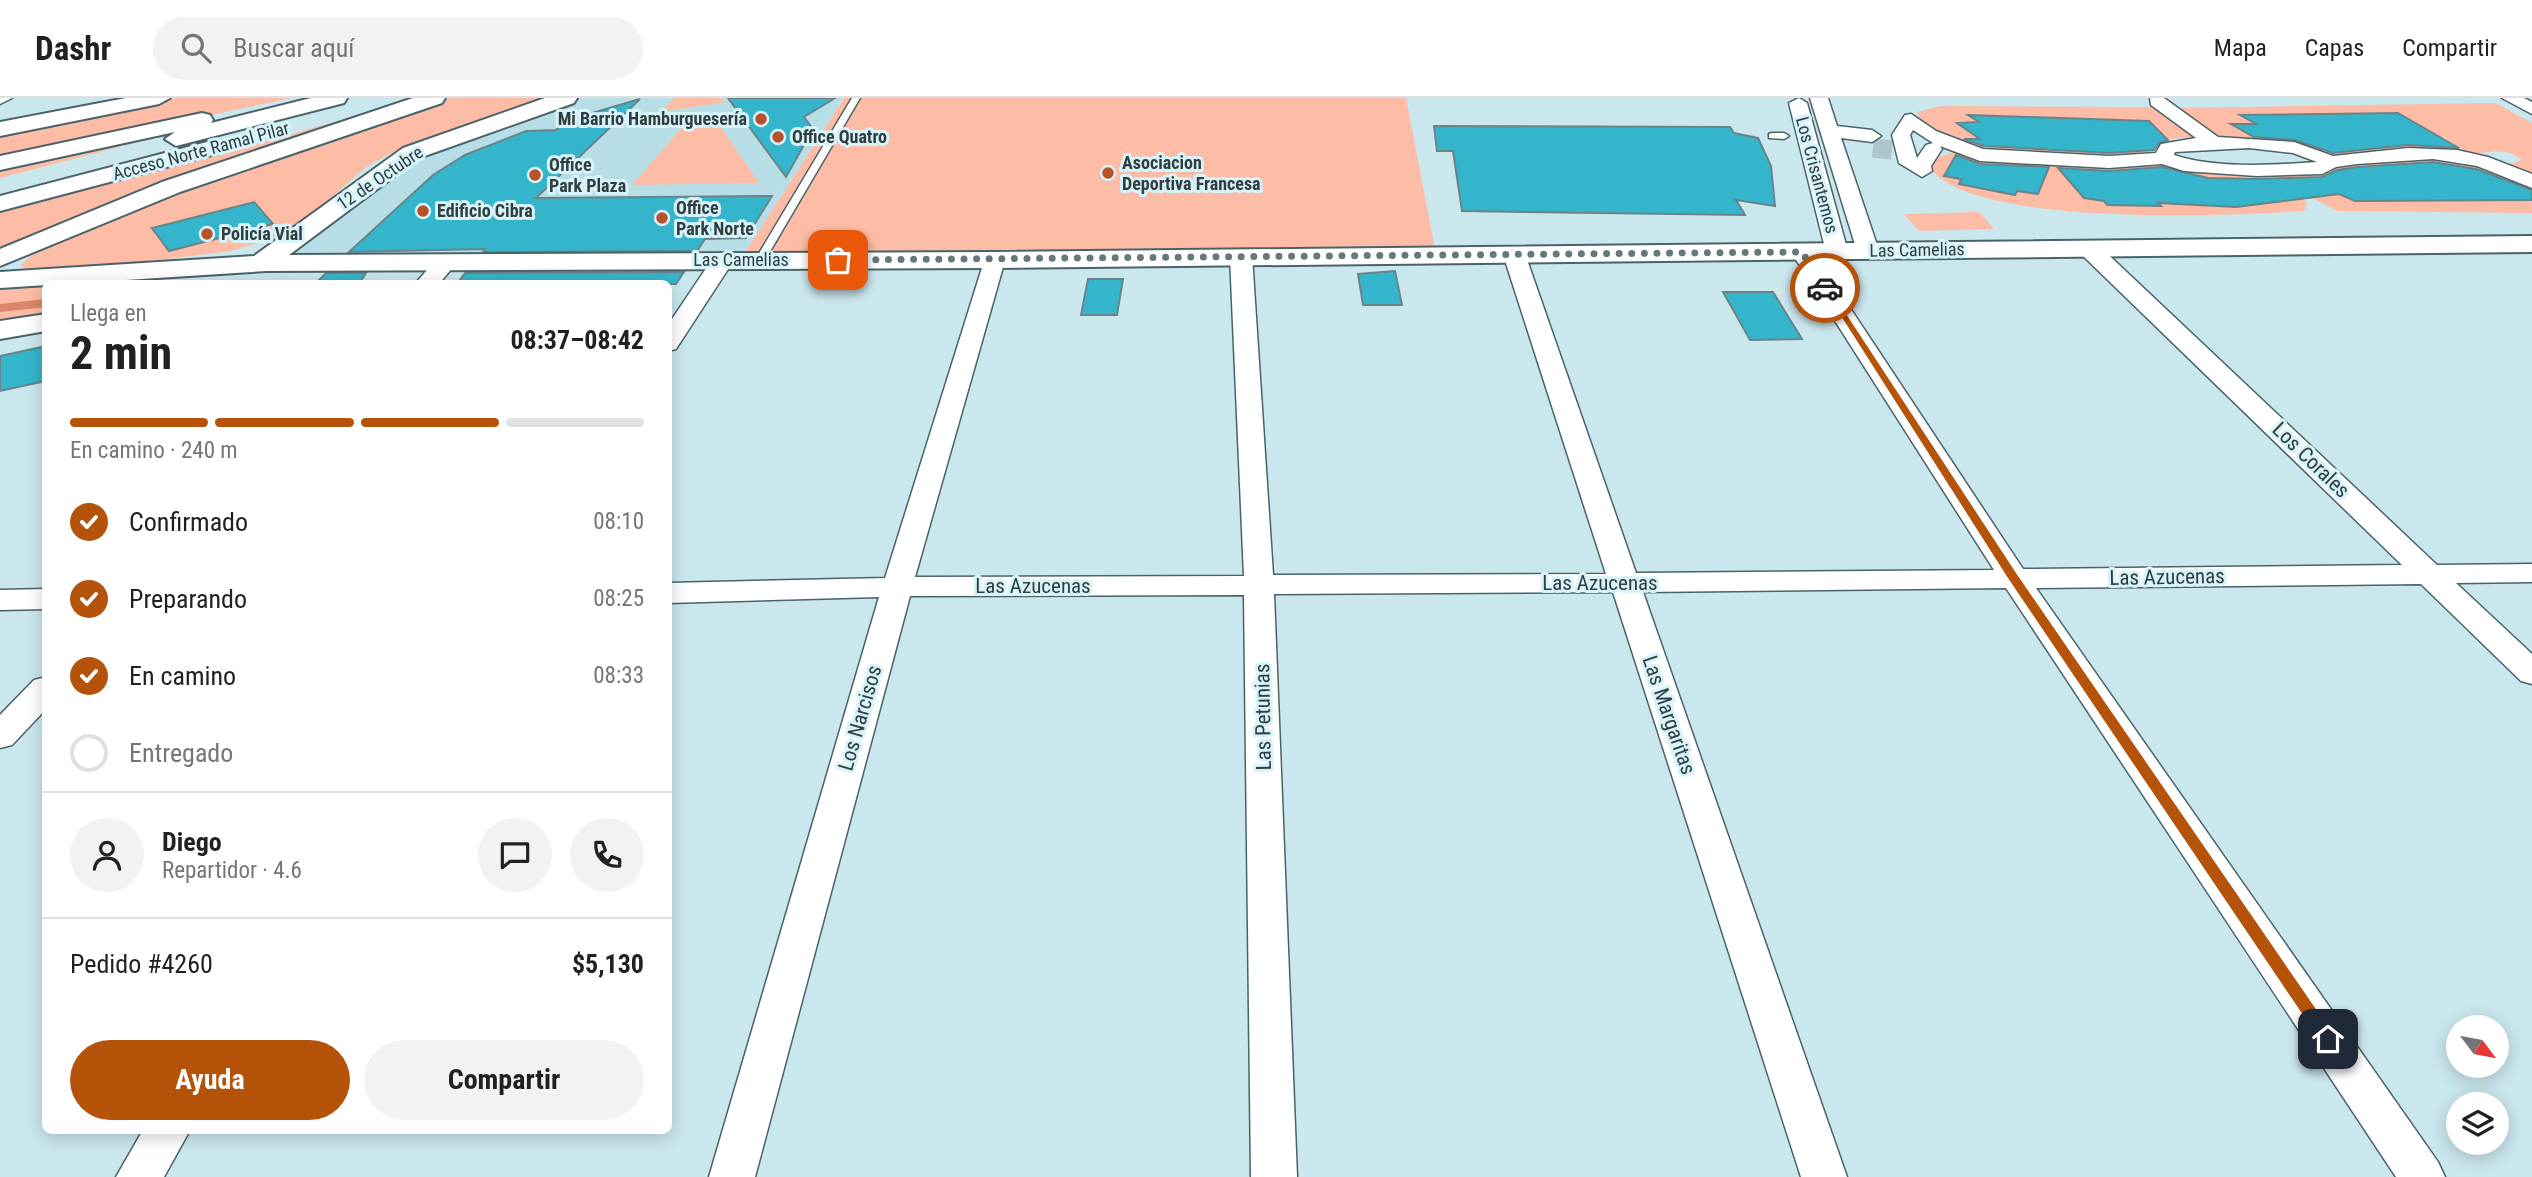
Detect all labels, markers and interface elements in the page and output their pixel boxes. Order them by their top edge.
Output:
search box [153,17,643,80]
text: Dashr [35,29,111,68]
icon: search [177,29,215,67]
text: Buscar aquí [233,33,355,63]
text: Mapa [2214,34,2267,62]
text: Capas [2305,34,2364,62]
text: Compartir [2402,34,2497,62]
place label: Mi Barrio Hamburguesería [558,108,747,129]
marker: Mi Barrio Hamburguesería [753,111,769,127]
street label: Los Crisantemos [1792,114,1843,235]
street label: Acceso Norte Ramal Pilar [110,117,292,184]
place label: Office Quatro [792,126,887,147]
marker: Office Quatro [770,129,786,145]
street label: 12 de Octubre [333,141,427,214]
place label: Asociacion Deportiva Francesa [1122,152,1261,194]
place label: Office Park Plaza [549,154,626,196]
marker: Asociacion Deportiva Francesa [1100,165,1116,181]
marker: Office Park Plaza [527,167,543,183]
place label: Office Park Norte [676,197,754,239]
place label: Edificio Cibra [437,200,533,221]
marker: Edificio Cibra [415,203,431,219]
marker: Office Park Norte [654,210,670,226]
place label: Policía Vial [221,223,303,244]
marker: Policía Vial [199,226,215,242]
pin [808,230,868,290]
street label: Las Camelias [1869,238,1965,261]
icon: bag [819,241,857,279]
street label: Las Camelias [693,249,789,270]
courier [1790,253,1860,323]
icon: car [1806,269,1844,307]
text: Llega en [70,300,147,327]
text: 08:37–08:42 [510,325,644,355]
text: 2 min [70,326,172,380]
street label: Los Corales [2268,417,2354,503]
text: En camino · 240 m [70,437,238,464]
icon: check [70,503,108,541]
text: Confirmado [129,507,248,537]
text: 08:10 [593,508,644,535]
street label: Las Azucenas [2109,564,2225,590]
street label: Las Azucenas [1542,571,1658,595]
street label: Las Azucenas [975,574,1091,598]
icon: check [70,580,108,618]
text: Preparando [129,584,247,614]
text: 08:25 [593,585,644,612]
street label: Las Margaritas [1637,652,1701,778]
icon: check [70,657,108,695]
text: En camino [129,661,236,691]
text: 08:33 [593,662,644,689]
street label: Los Narcisos [834,663,886,773]
street label: Las Petunias [1250,663,1276,771]
text: Entregado [129,738,233,768]
button: person [70,818,144,892]
button: chat [478,818,552,892]
button: phone [570,818,644,892]
text: Diego [162,827,222,857]
text: Repartidor · 4.6 [162,857,302,884]
text: Pedido #4260 [70,949,213,979]
text: $5,130 [572,949,644,979]
pin [2298,1009,2358,1069]
north arrow [2446,1015,2510,1078]
map controls [2446,1015,2509,1155]
icon: home [2309,1020,2347,1058]
button: Ayuda [70,1040,350,1120]
button: Compartir [364,1040,644,1120]
button: layers [2446,1092,2509,1155]

